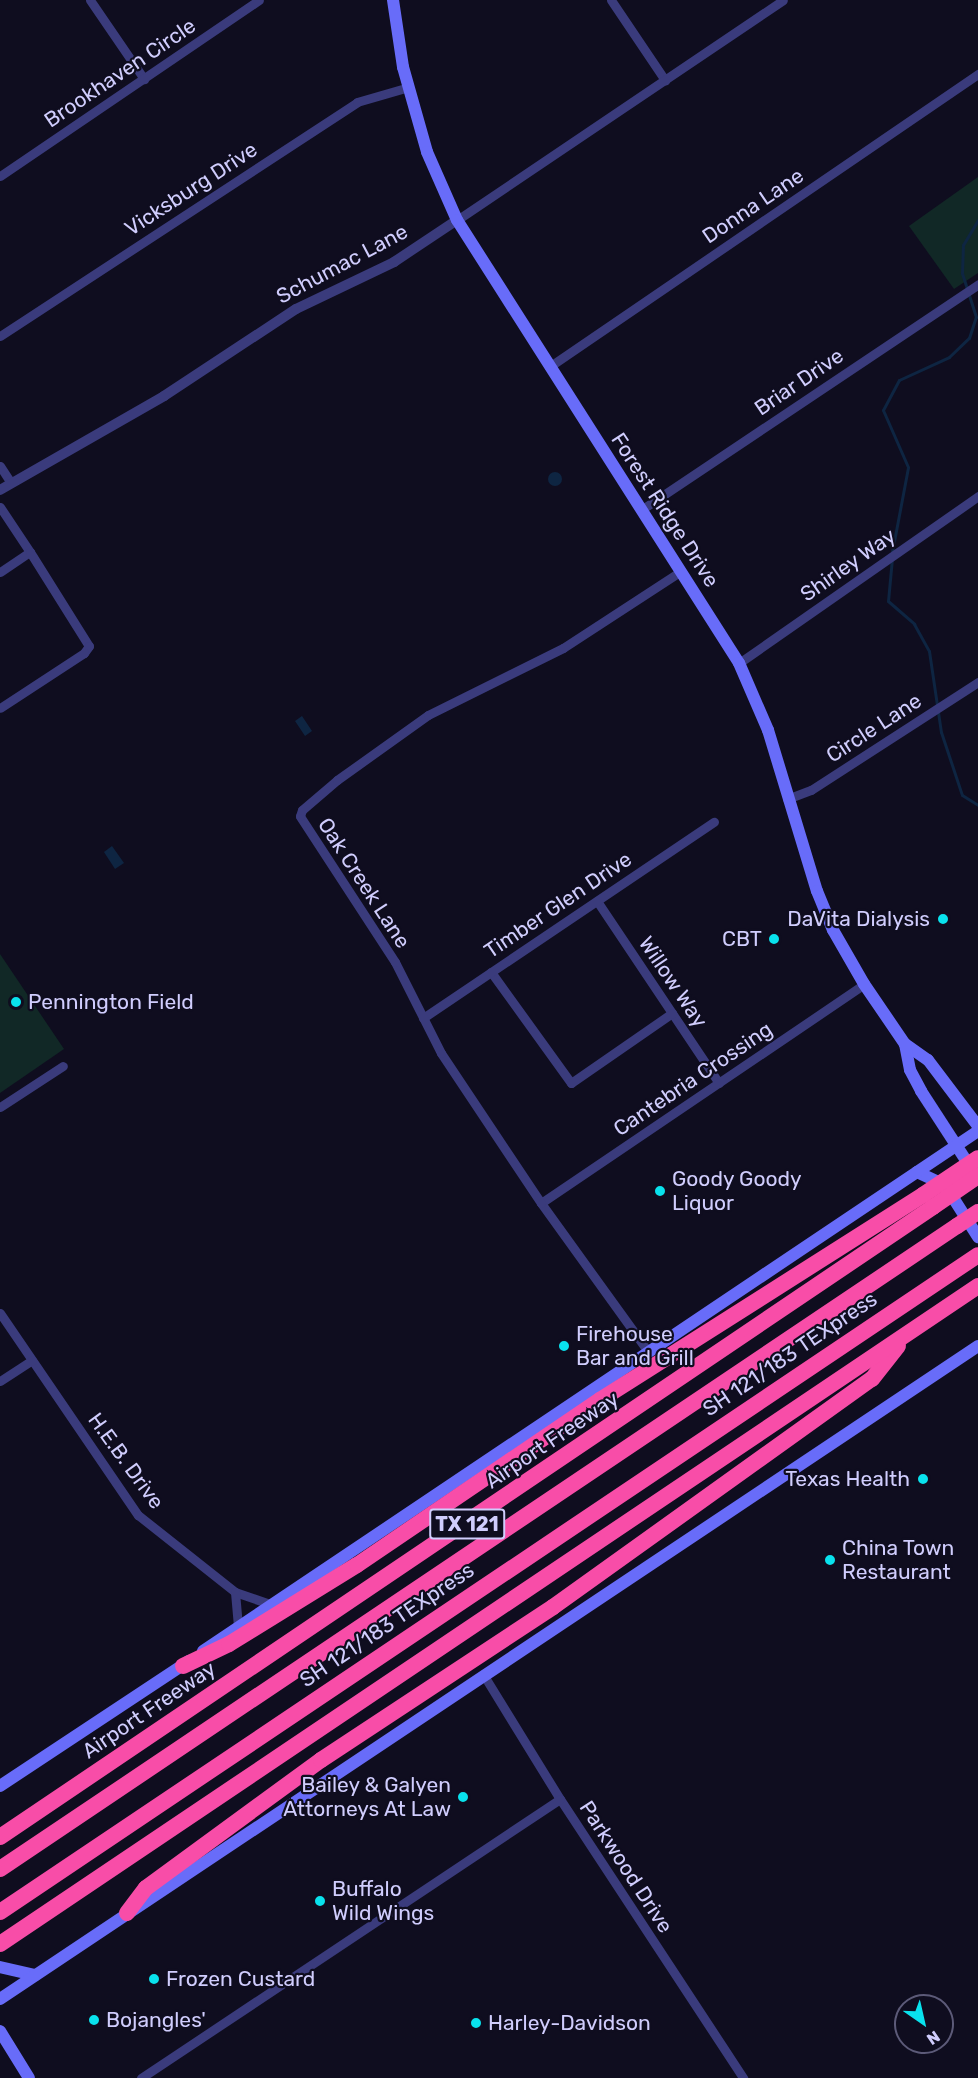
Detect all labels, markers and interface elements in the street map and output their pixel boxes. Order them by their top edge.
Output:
street label: Brookhaven Circle [40,13,200,133]
street label: Vicksburg Drive [120,137,262,241]
street label: Donna Lane [698,163,808,249]
street label: Schumac Lane [272,219,412,309]
street label: Briar Drive [750,343,848,421]
street label: Forest Ridge Drive [606,428,724,592]
street label: Shirley Way [795,523,901,607]
street label: Circle Lane [822,688,926,768]
street label: Oak Creek Lane [312,813,416,953]
street label: Timber Glen Drive [479,846,637,964]
place label: DaVita Dialysis [787,906,930,932]
marker: DaVita Dialysis [934,910,952,928]
place label: CBT [722,926,762,952]
street label: Willow Way [633,931,713,1033]
marker: CBT [767,932,781,946]
place label: Pennington Field [28,989,194,1015]
marker: Pennington Field [9,995,23,1009]
street label: Cantebria Crossing [609,1017,777,1141]
place label: Goody Goody Liquor [672,1166,802,1216]
marker: Goody Goody Liquor [653,1184,667,1198]
street label: SH 121/183 TEXpress [698,1286,882,1422]
place label: Firehouse Bar and Grill [576,1321,694,1371]
marker: Firehouse Bar and Grill [557,1339,571,1353]
street label: Airport Freeway [481,1386,623,1494]
street label: H.E.B. Drive [83,1408,169,1514]
place label: Texas Health [785,1466,910,1492]
marker: Texas Health [914,1470,932,1488]
road number: TX 121 [428,1507,506,1541]
place label: China Town Restaurant [842,1535,955,1585]
marker: China Town Restaurant [823,1553,837,1567]
street label: SH 121/183 TEXpress [295,1557,479,1693]
street label: Airport Freeway [78,1656,220,1764]
place label: Bailey & Galyen Attorneys At Law [283,1772,451,1822]
marker: Bailey & Galyen Attorneys At Law [456,1790,470,1804]
street label: Parkwood Drive [574,1796,678,1938]
place label: Buffalo Wild Wings [332,1876,435,1926]
marker: Buffalo Wild Wings [313,1894,327,1908]
place label: Frozen Custard [166,1966,315,1992]
marker: Frozen Custard [147,1972,161,1986]
north arrow [894,1994,954,2054]
place label: Bojangles' [106,2007,206,2033]
place label: Harley-Davidson [488,2010,651,2036]
marker: Bojangles' [87,2013,101,2027]
marker: Harley-Davidson [469,2016,483,2030]
text: N [923,2027,943,2049]

